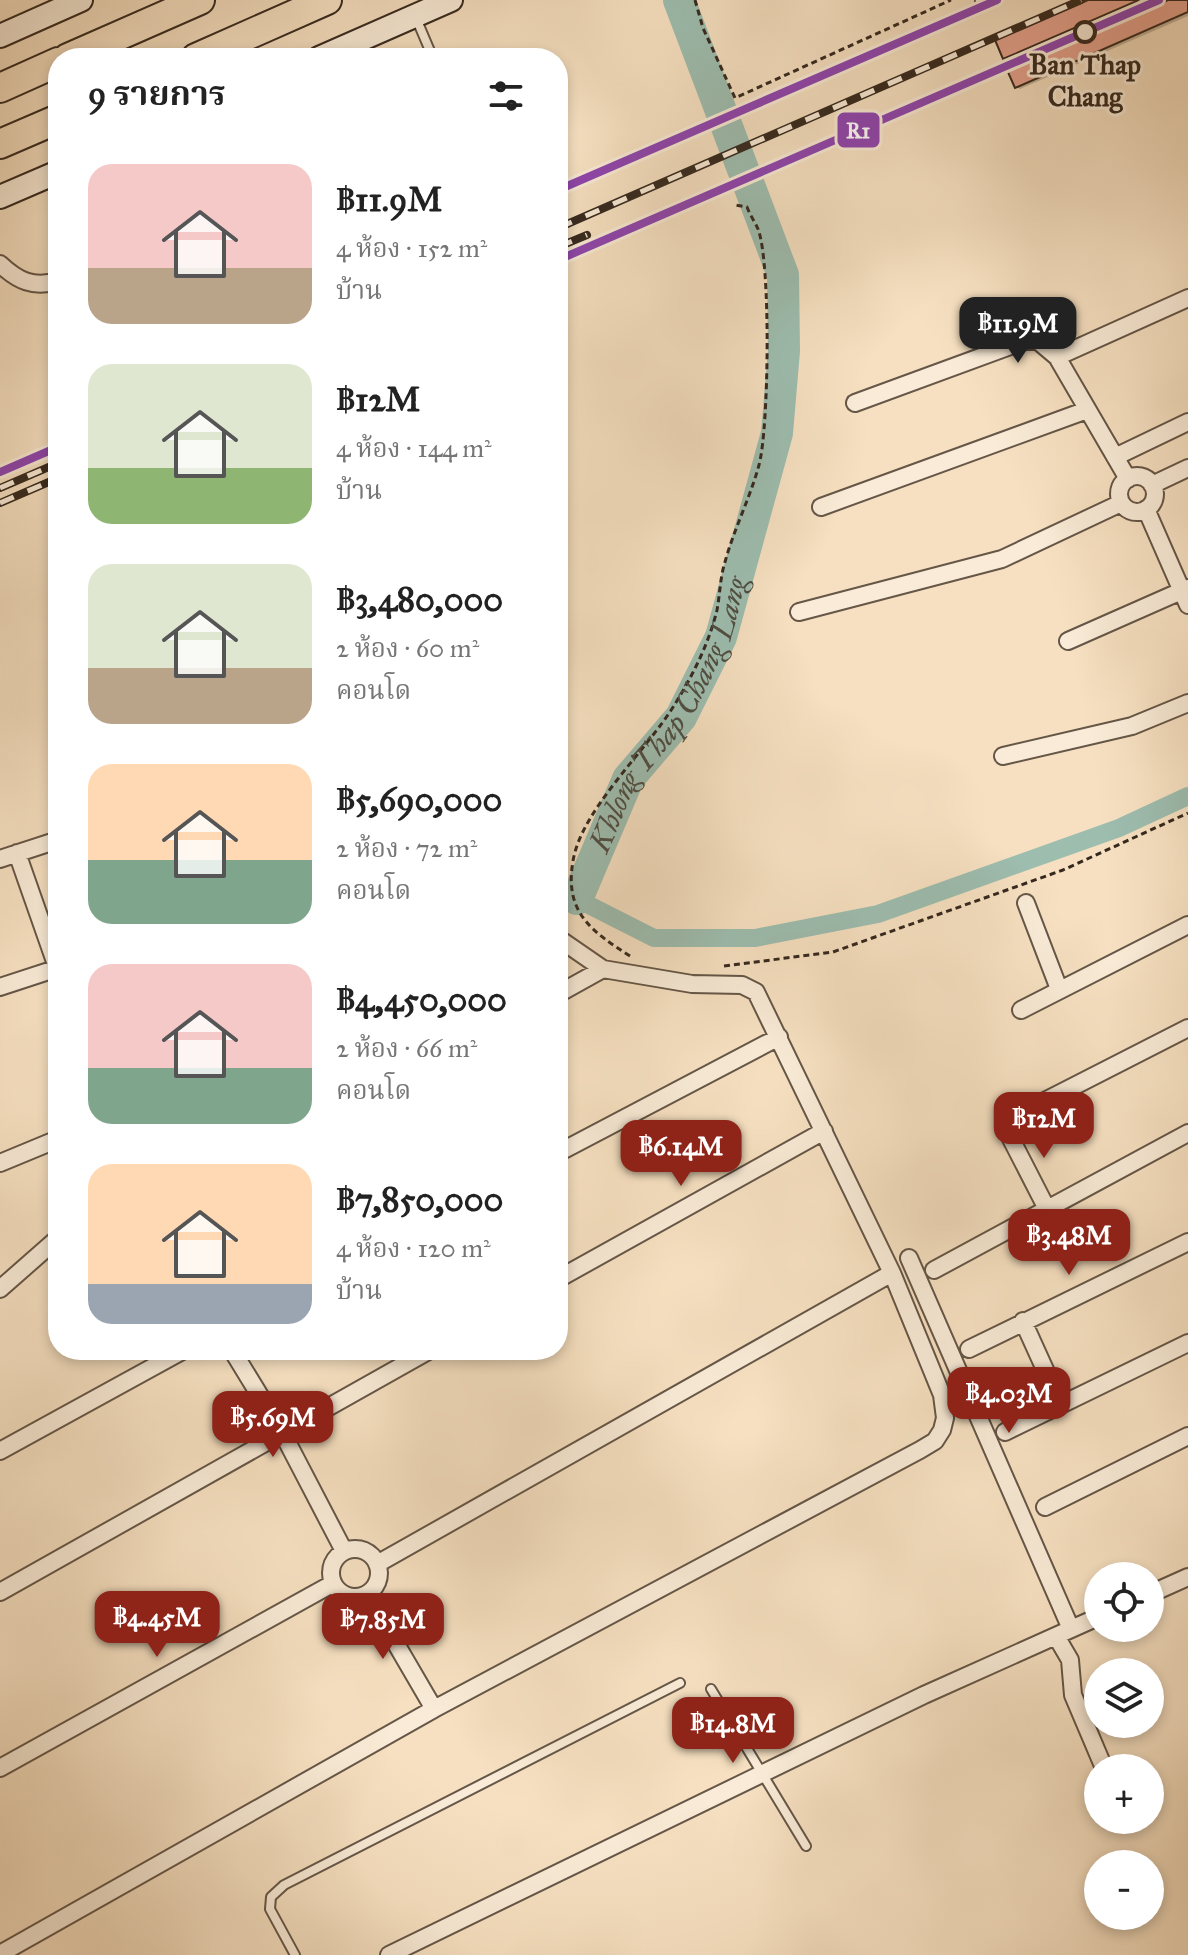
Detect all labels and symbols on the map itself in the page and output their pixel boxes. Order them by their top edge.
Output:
marker: Ban Thap Chang [1074,21,1096,43]
place label: Ban Thap Chang [1029,47,1141,114]
line badge: R1 [836,111,881,149]
text: R1 [846,117,870,144]
pin: ฿11.9M [953,297,1083,365]
water label: Khlong Thap Chang Lang [580,571,755,859]
pin: ฿12M [997,1092,1091,1160]
pin: ฿6.14M [616,1120,746,1188]
pin: ฿3.48M [1004,1209,1134,1277]
pin: ฿4.03M [944,1367,1074,1435]
pin: ฿5.69M [208,1391,338,1459]
pin: ฿4.45M [92,1591,222,1659]
pin: ฿7.85M [318,1593,448,1661]
pin: ฿14.8M [668,1697,798,1765]

